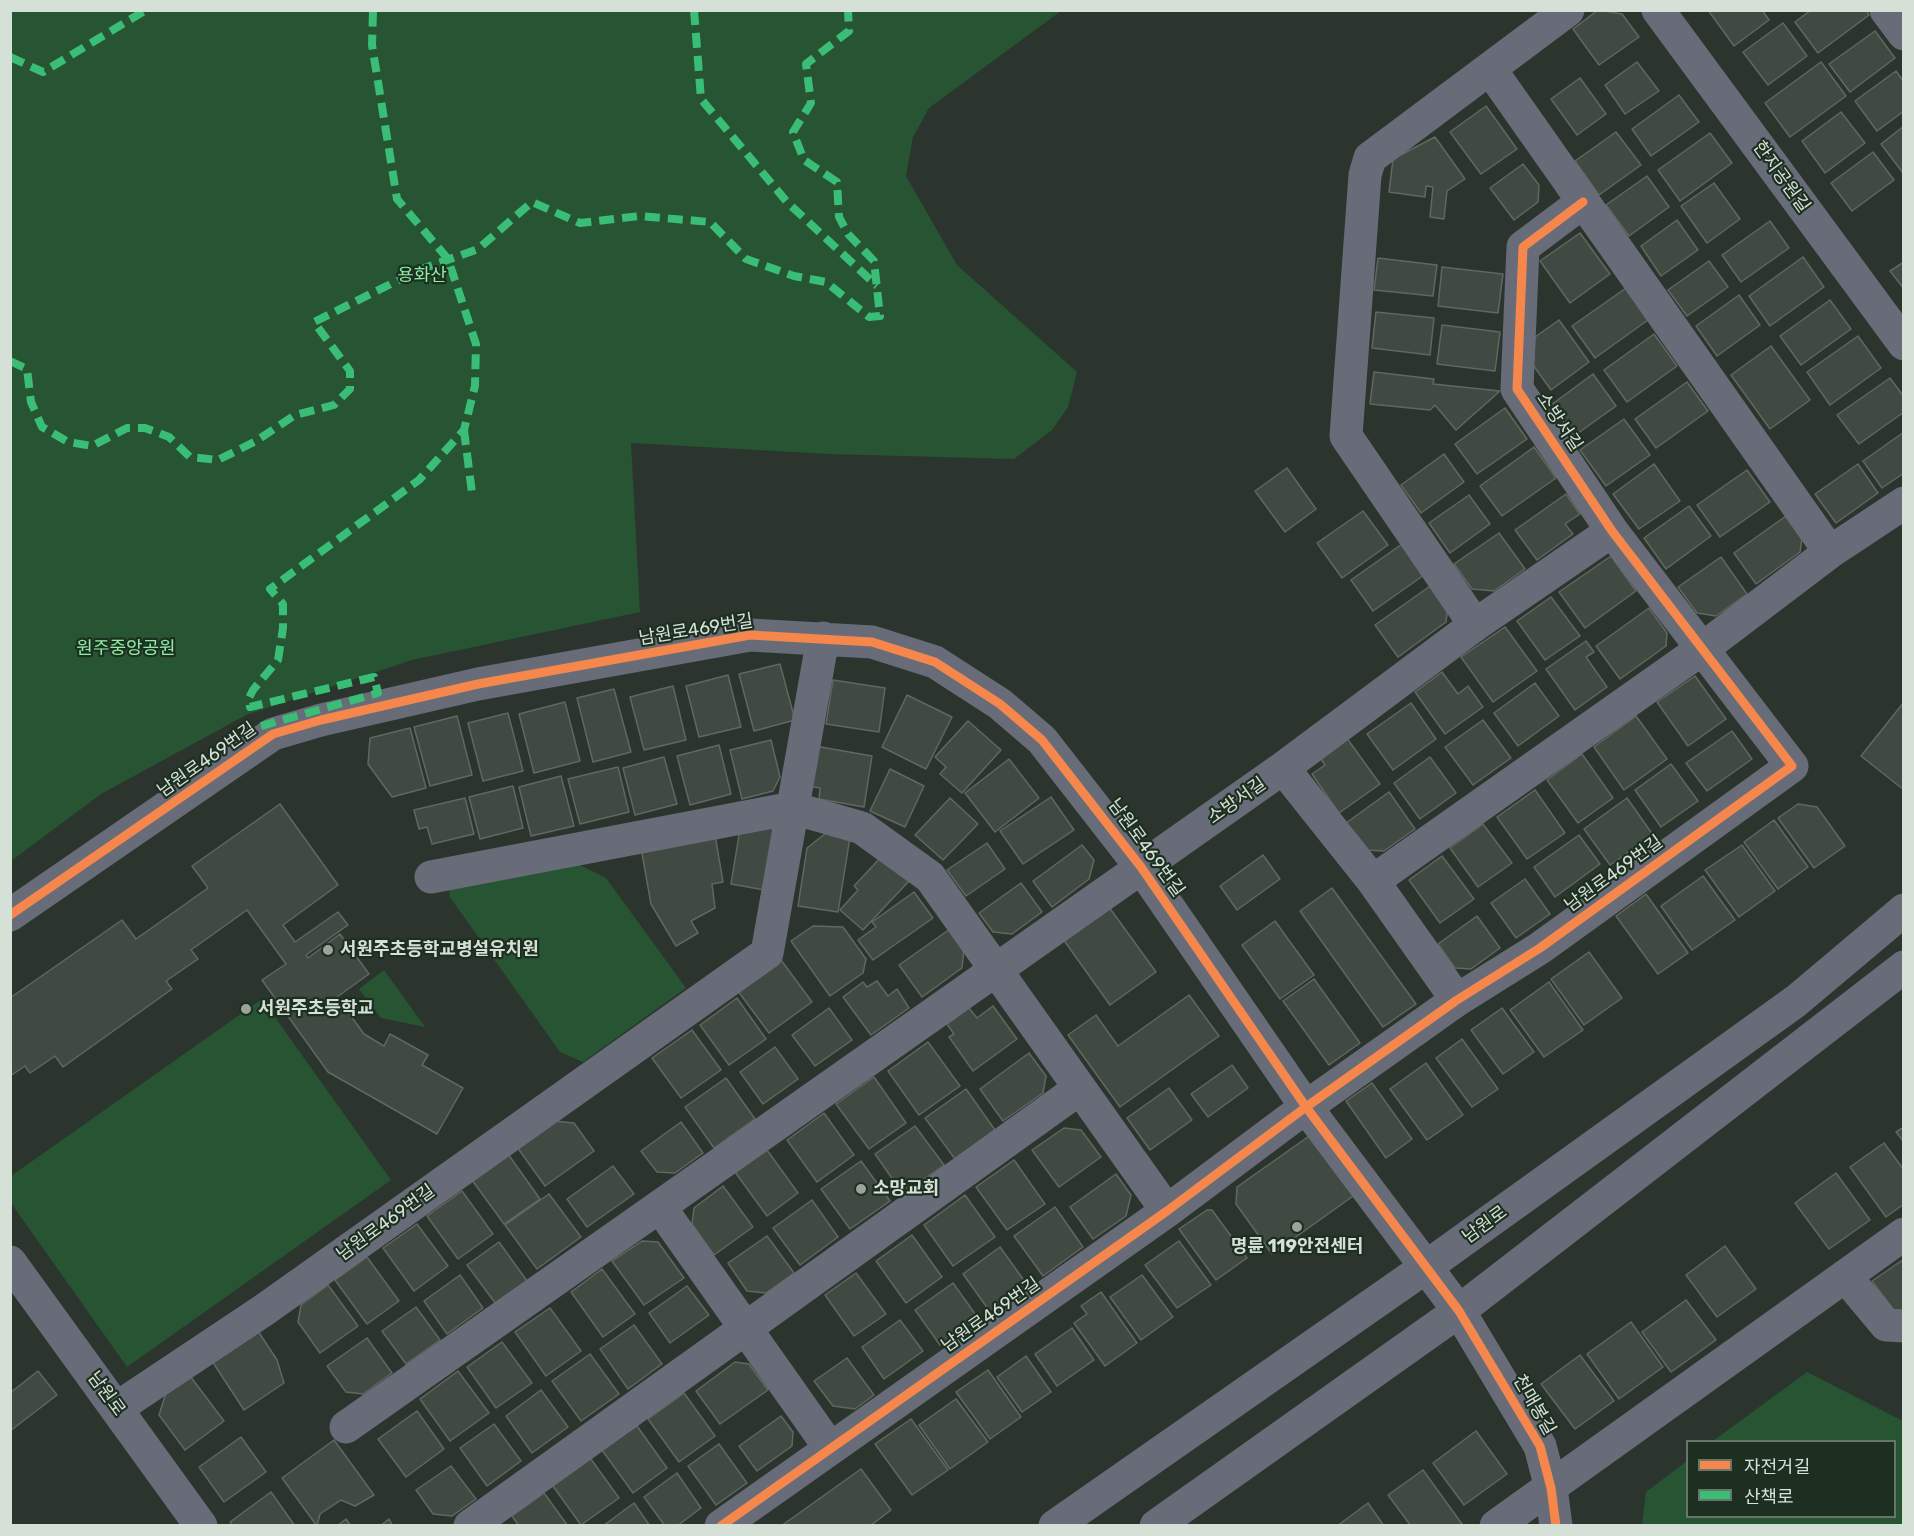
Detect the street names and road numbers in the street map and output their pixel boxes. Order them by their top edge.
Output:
street label: 한지공원길 [1748,137,1814,217]
street label: 소방서길 [1532,389,1586,455]
street label: 남원로469번길 [637,610,755,650]
street label: 남원로469번길 [153,718,261,802]
street label: 소방서길 [1204,773,1270,829]
street label: 남원로469번길 [1103,795,1189,901]
street label: 남원로469번길 [1561,831,1667,917]
street label: 남원로469번길 [333,1180,439,1266]
street label: 남원로 [1459,1202,1511,1248]
street label: 남원로469번길 [937,1273,1045,1357]
street label: 남원로 [83,1368,129,1420]
street label: 천매봉길 [1508,1371,1560,1439]

